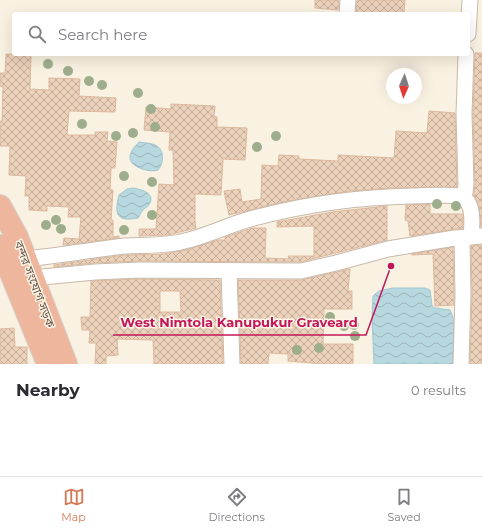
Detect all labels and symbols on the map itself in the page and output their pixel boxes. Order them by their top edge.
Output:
north arrow [386,68,422,104]
street label: বন্দর সংযোগ সড়ক [11,237,59,330]
callout: West Nimtola Kanupukur Graveard [113,310,366,335]
text: West Nimtola Kanupukur Graveard [120,314,358,330]

